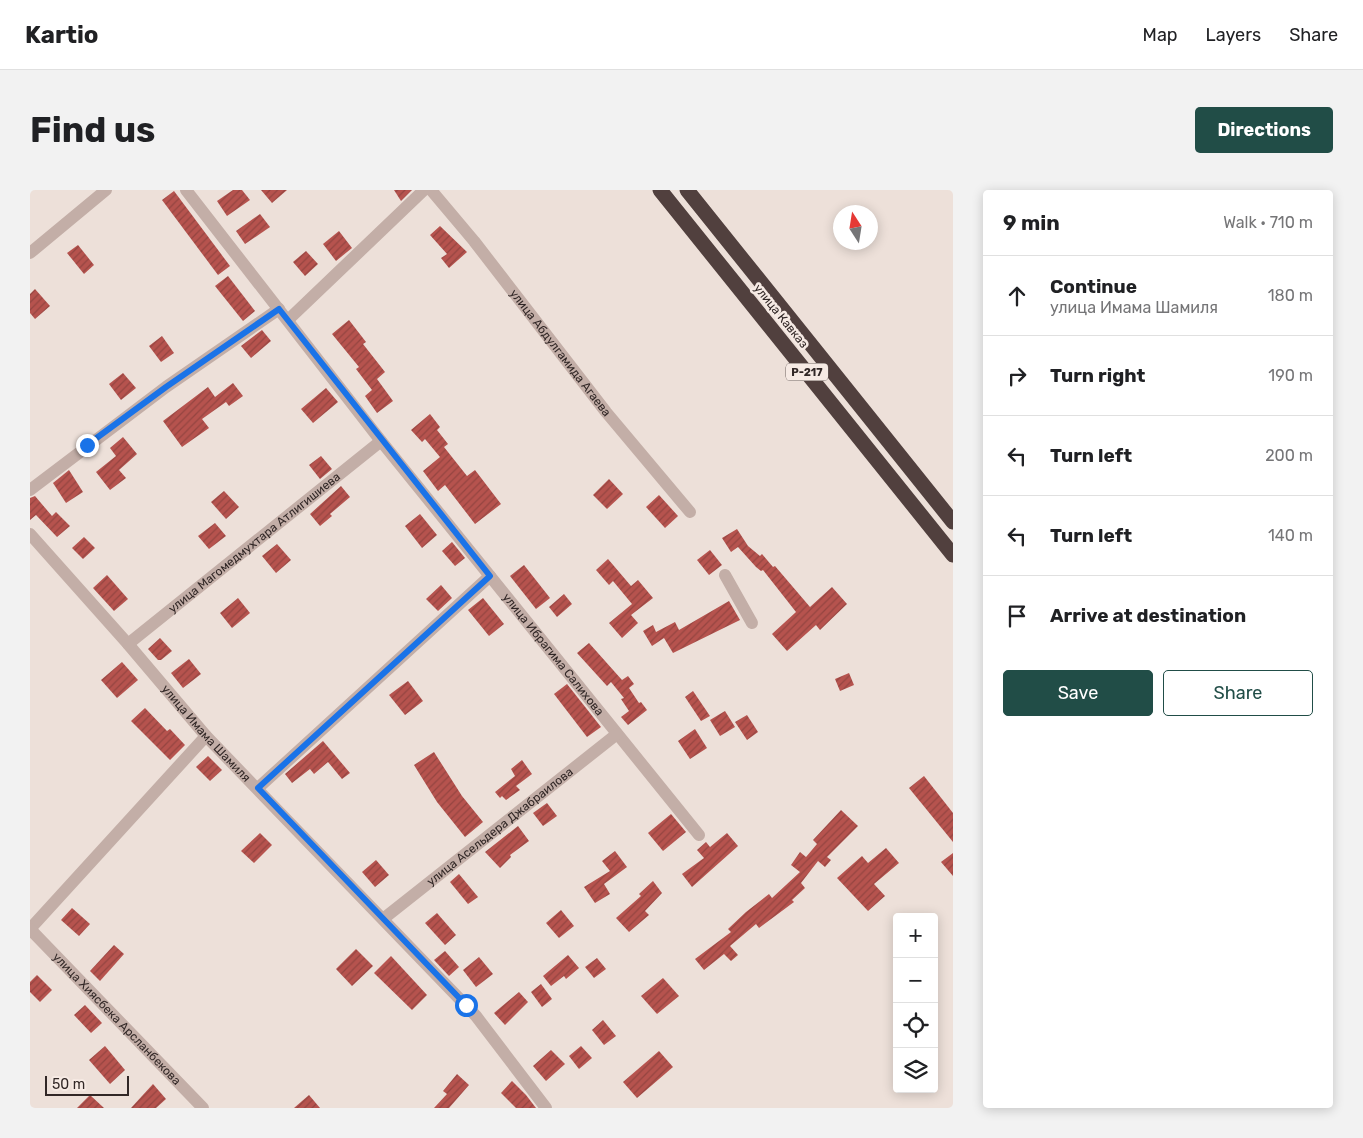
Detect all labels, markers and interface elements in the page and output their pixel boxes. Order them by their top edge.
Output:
text: Kartio [25,21,99,49]
text: Map [1143,24,1178,46]
text: Layers [1206,24,1261,46]
text: Share [1289,24,1338,46]
button: Directions [1195,107,1333,153]
text: Find us [30,109,155,151]
north arrow [833,205,878,250]
text: 9 min [1003,210,1060,235]
text: Walk · 710 m [1223,213,1313,232]
text: Continue [1050,275,1137,298]
street label: улица Кавказ [751,281,811,351]
icon: ahead [1003,282,1031,310]
street label: улица Абдулгамида Агаева [507,286,614,419]
text: 180 m [1268,286,1313,305]
text: улица Имама Шамиля [1050,298,1218,317]
icon: right [1003,362,1031,390]
road number: Р-217 [786,363,828,380]
text: Turn right [1050,364,1145,387]
text: 190 m [1268,366,1313,385]
route end [76,434,99,457]
icon: left [1003,442,1031,470]
text: Turn left [1050,444,1132,467]
text: 200 m [1265,446,1313,465]
street label: улица Магомедмухтара Атлигишиева [166,469,343,616]
icon: left [1003,522,1031,550]
text: Turn left [1050,524,1132,547]
text: 140 m [1268,526,1313,545]
street label: улица Ибрагима Салихова [500,590,607,718]
icon: arrive [1003,602,1031,630]
text: Arrive at destination [1050,604,1246,627]
button: Save [1003,670,1153,716]
button: Share [1163,670,1313,716]
street label: улица Имама Шамиля [159,682,253,785]
street label: улица Асельдера Джабраилова [424,765,576,889]
map controls [893,913,938,1093]
button: + [893,913,938,958]
street label: улица Хиясбека Арсланбекова [50,950,184,1088]
button: − [893,958,938,1003]
route start [455,994,478,1017]
button: locate [893,1003,938,1048]
button: layers [893,1048,938,1093]
scale bar [45,1073,129,1096]
text: 50 m [52,1076,85,1093]

